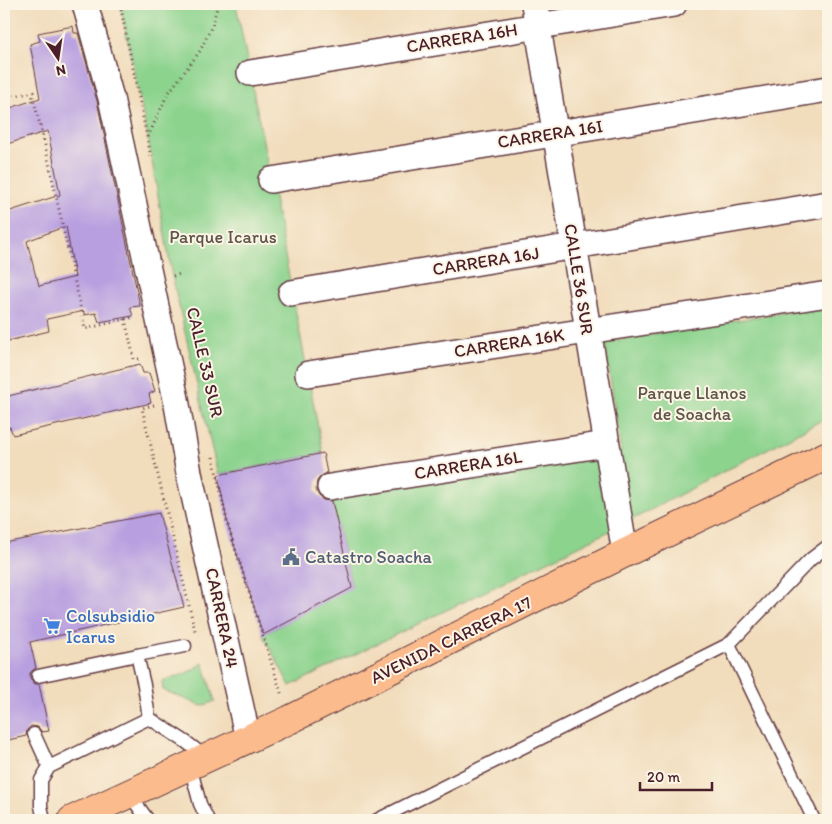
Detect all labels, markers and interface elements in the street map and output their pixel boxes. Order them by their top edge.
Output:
street label: CARRERA 16H [405,18,519,58]
north arrow [32,32,82,82]
text: N [54,61,67,80]
street label: CARRERA 16I [496,115,604,153]
street label: CALLE 36 SUR [559,222,599,336]
park label: Parque Icarus [169,226,277,248]
street label: CARRERA 16J [431,242,541,280]
street label: CALLE 33 SUR [182,305,228,419]
street label: CARRERA 16K [452,323,566,363]
park label: Parque Llanos de Soacha [638,382,746,425]
street label: CARRERA 16L [413,446,523,484]
place label: Catastro Soacha [305,546,433,568]
public building icon: Catastro Soacha [281,547,301,567]
street label: CARRERA 24 [201,566,243,670]
street label: AVENIDA CARRERA 17 [367,591,535,689]
place label: Colsubsidio Icarus [66,605,155,648]
supermarket icon: Colsubsidio Icarus [42,616,62,636]
scale bar [640,759,712,791]
text: 20 m [647,768,681,786]

